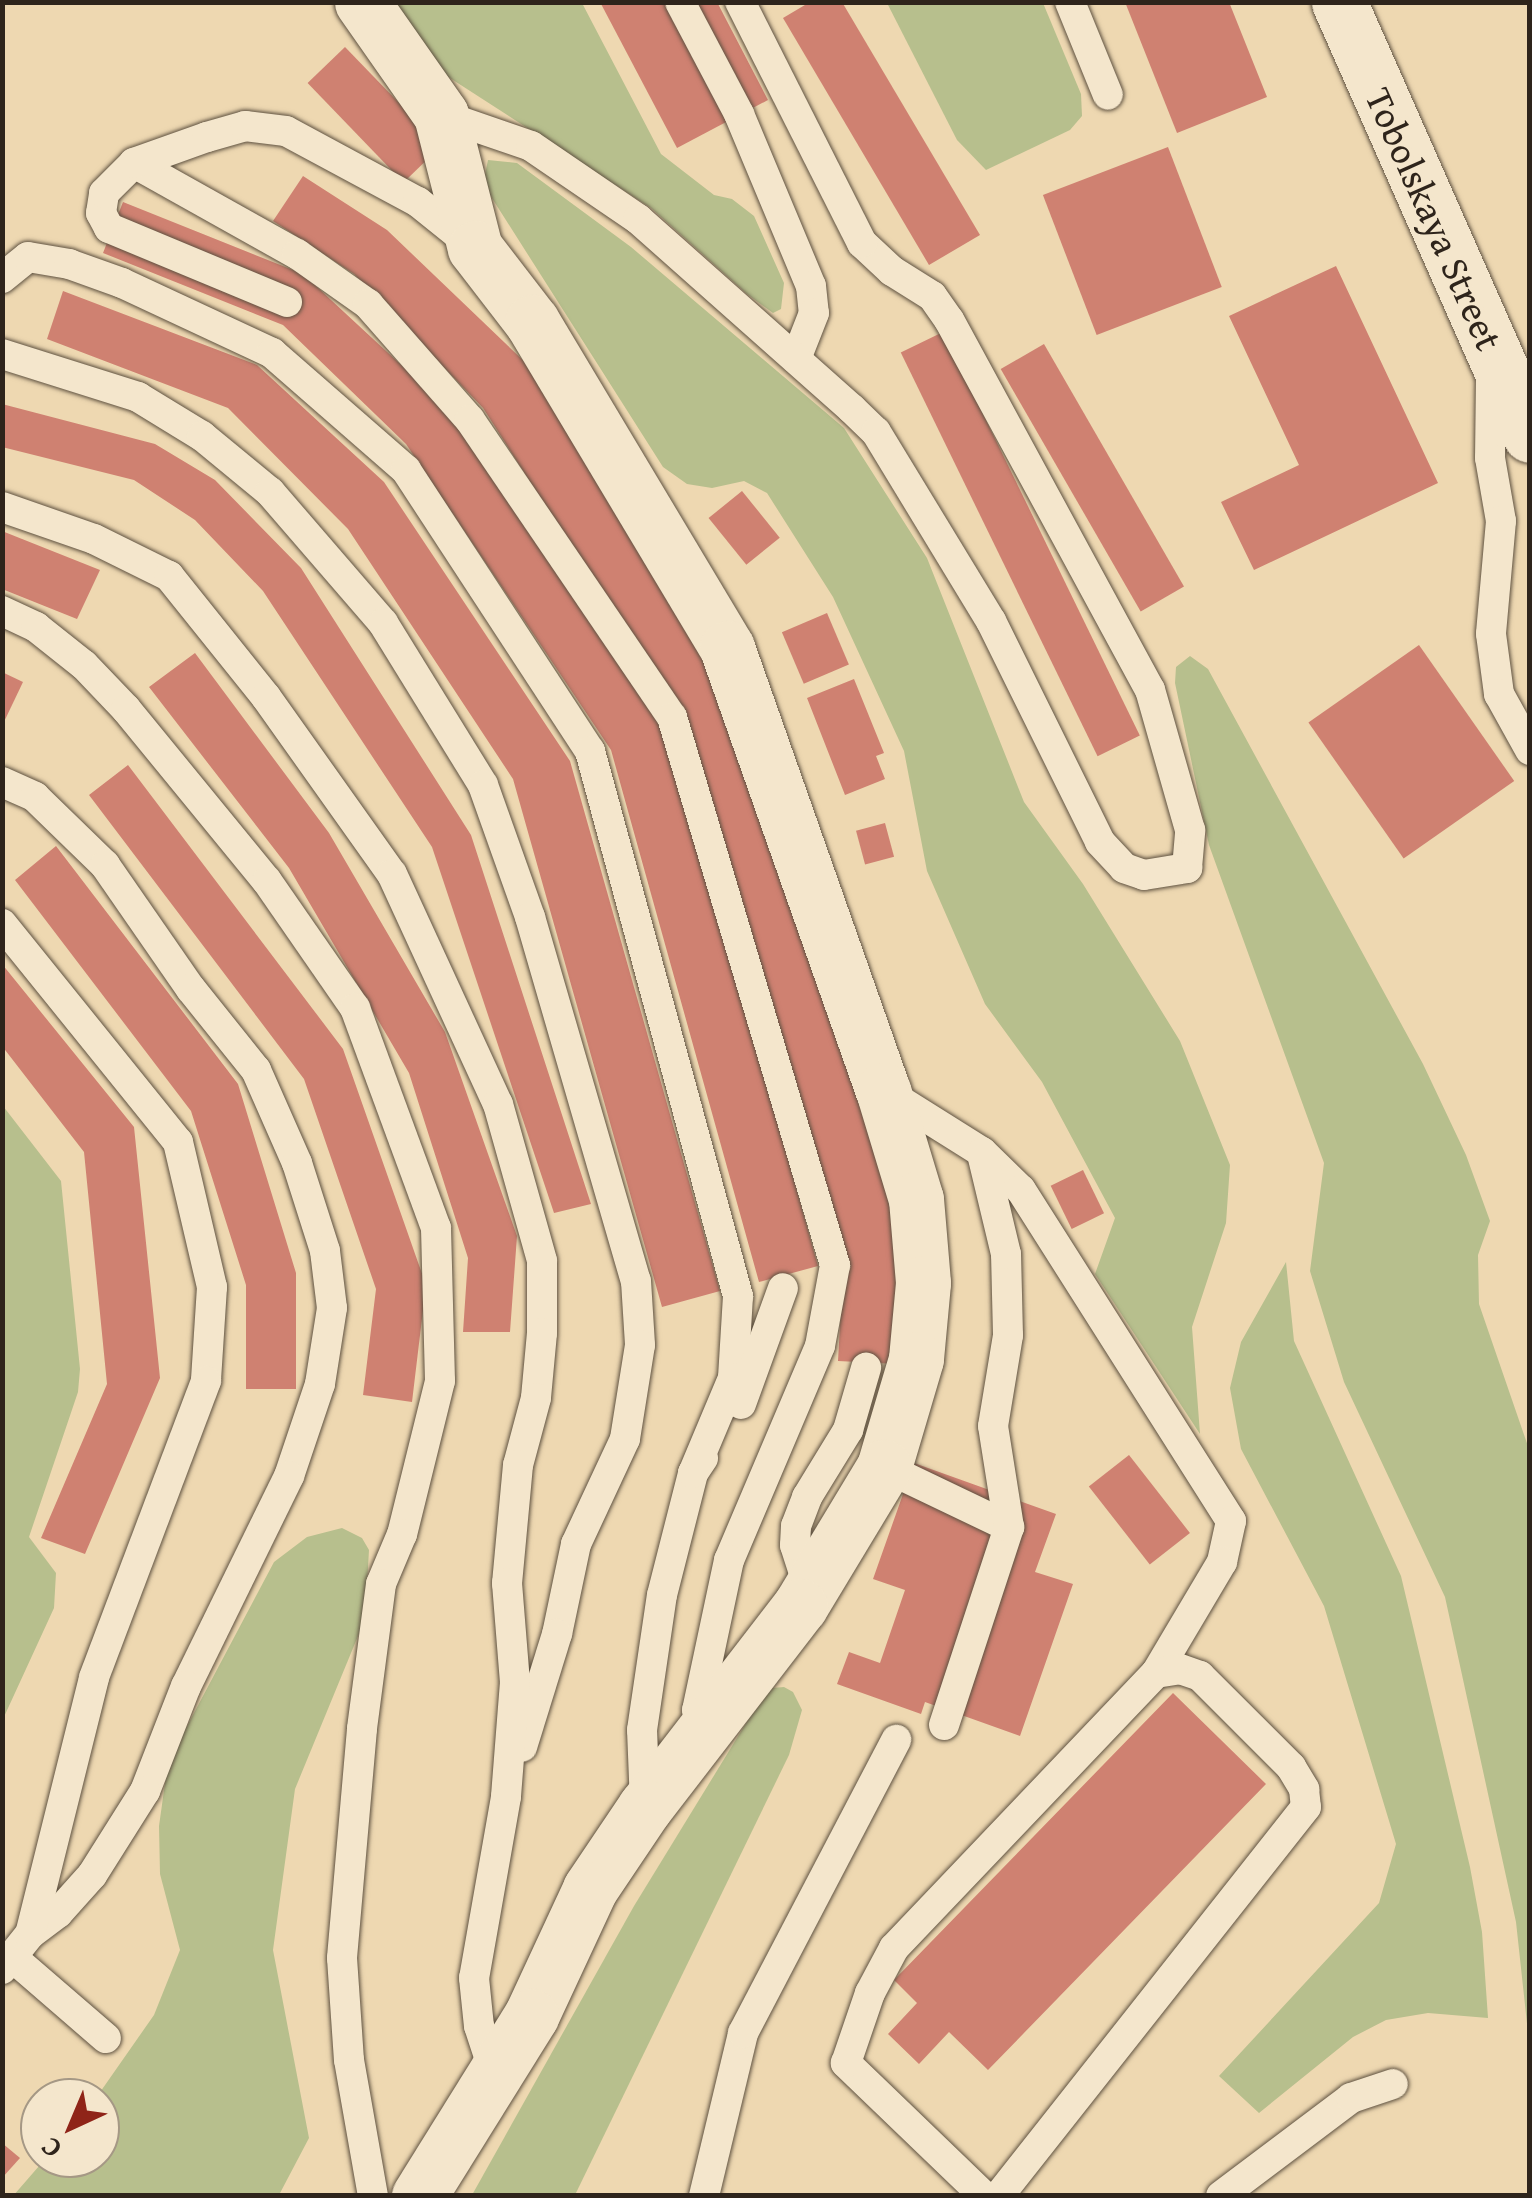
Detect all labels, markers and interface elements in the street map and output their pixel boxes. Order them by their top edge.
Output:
street label: Tobolskaya Street [1356,81,1512,357]
north arrow [20,2078,120,2178]
text: С [30,2128,70,2169]

